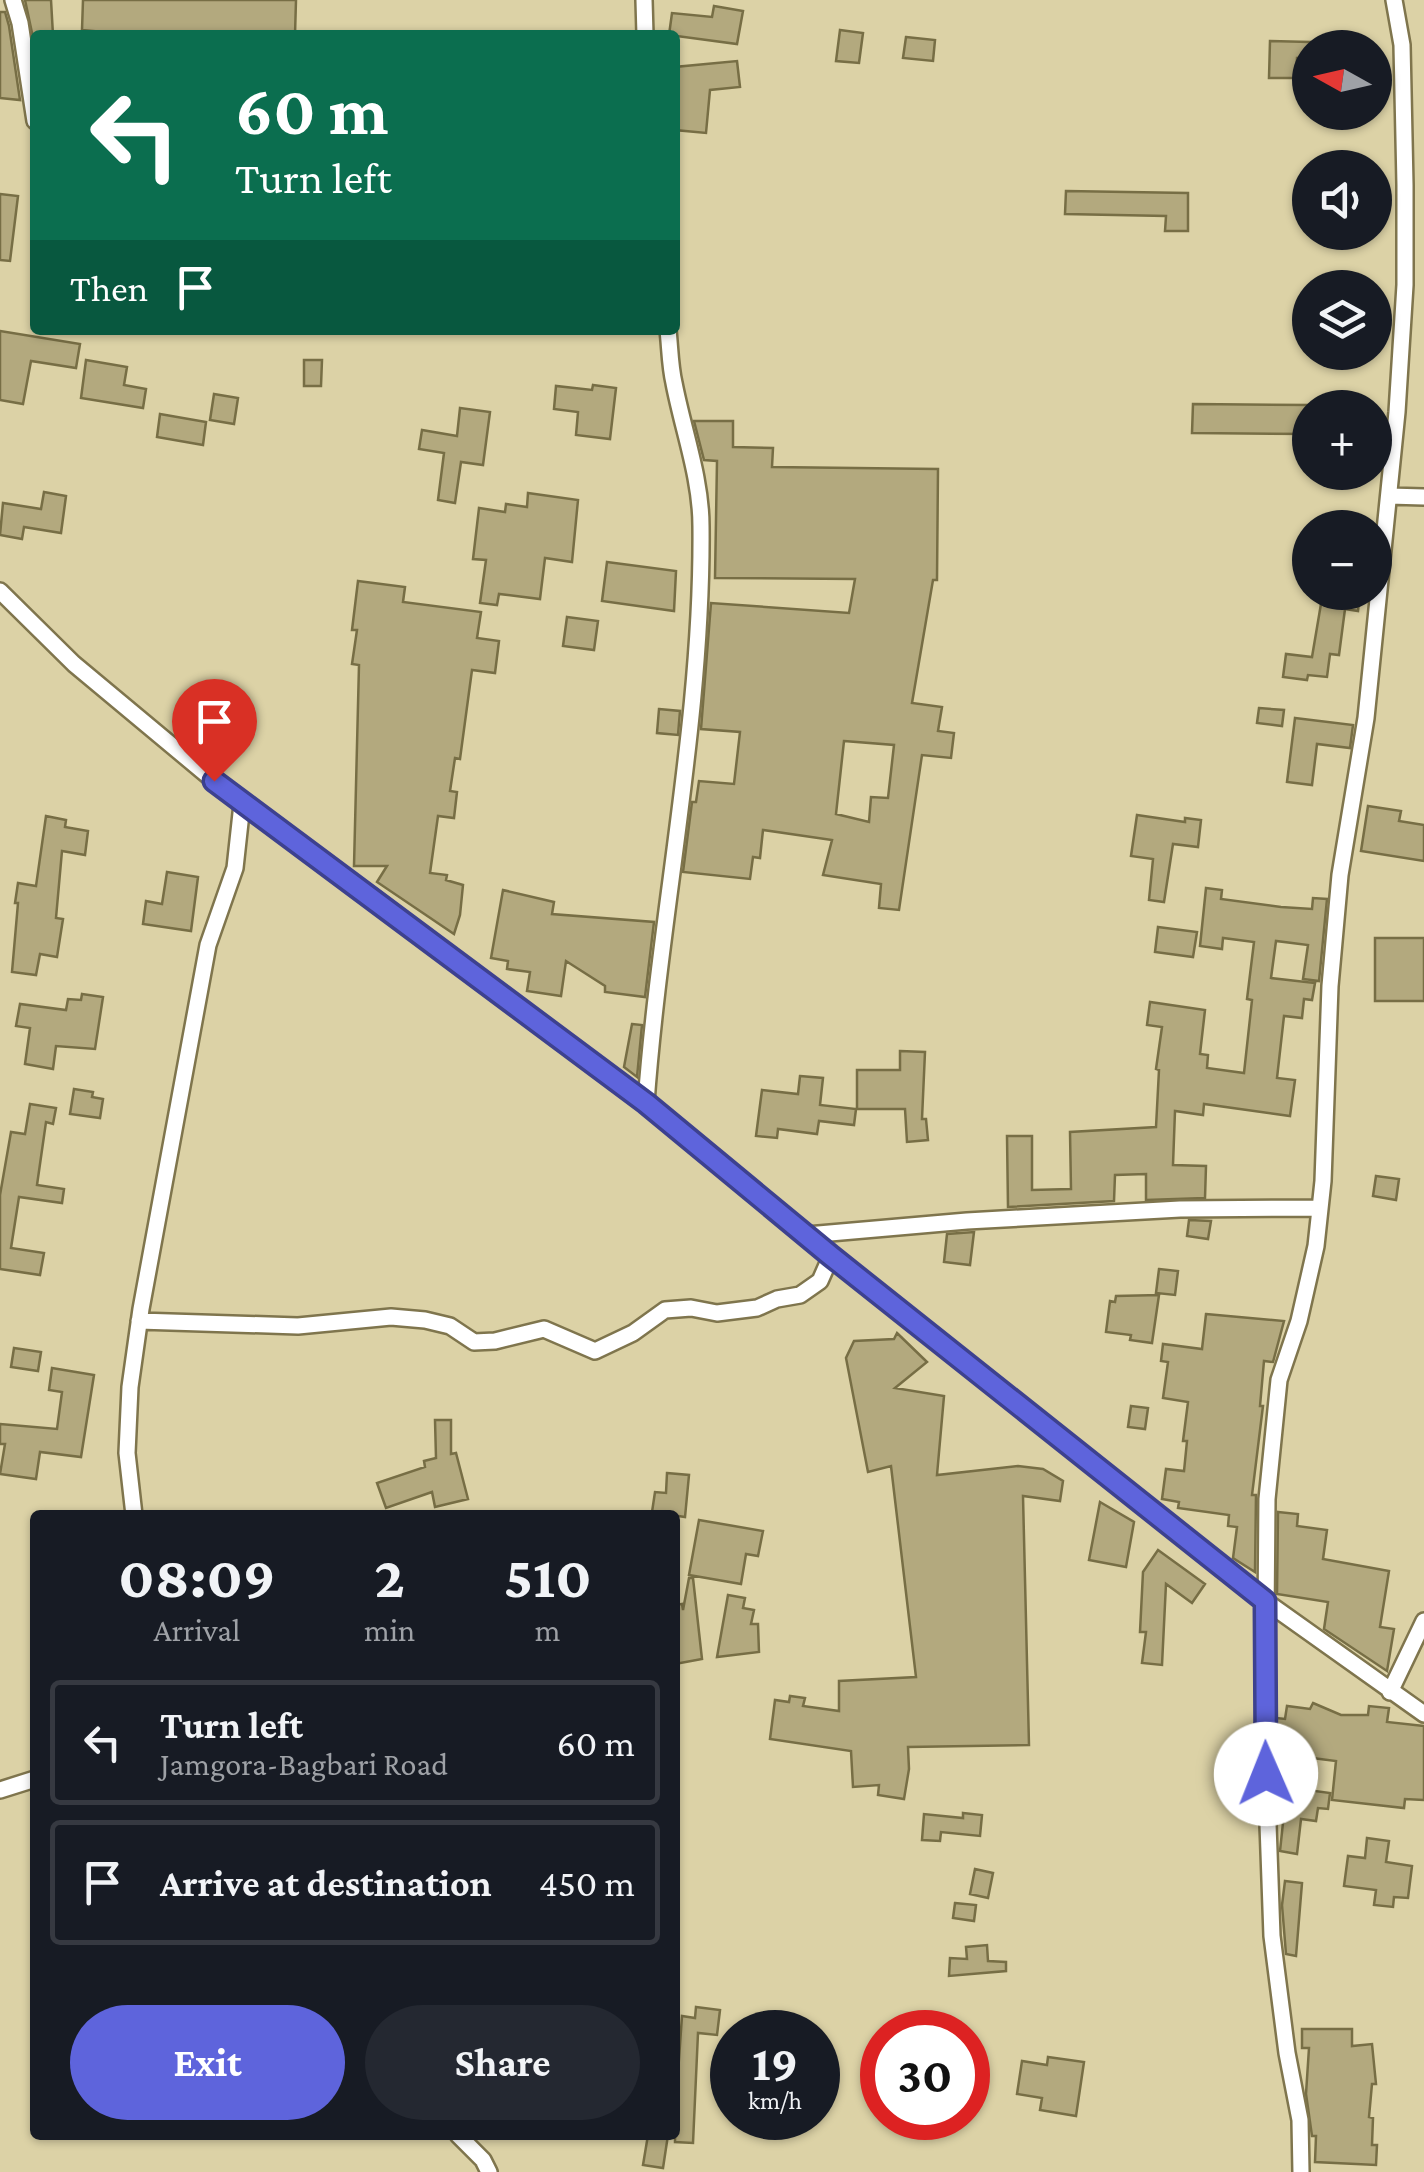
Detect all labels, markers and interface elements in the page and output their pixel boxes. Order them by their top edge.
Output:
north arrow [1292,30,1392,130]
map controls [1292,30,1392,610]
icon: left [70,70,200,200]
text: 60 m [235,71,388,149]
button: sound [1292,150,1392,250]
text: Turn left [235,153,392,203]
icon: arrive [168,260,223,315]
text: Then [70,267,148,309]
button: layers [1292,270,1392,370]
button: + [1292,390,1392,490]
button: − [1292,510,1392,610]
pin [172,679,257,782]
icon: arrive [187,694,242,749]
text: 08:09 [118,1543,276,1610]
text: 2 [374,1543,405,1610]
text: 510 [504,1543,592,1610]
text: Arrival [153,1612,241,1648]
text: min [364,1612,415,1648]
text: m [535,1612,560,1648]
text: Turn left [160,1704,303,1746]
icon: left [75,1715,130,1770]
text: 60 m [557,1722,635,1764]
position arrow [1214,1722,1318,1826]
text: Jamgora-Bagbari Road [160,1746,448,1782]
icon: arrive [75,1855,130,1910]
text: Arrive at destination [160,1862,492,1904]
text: 450 m [539,1862,635,1904]
button: Exit [70,2005,345,2120]
button: Share [365,2005,640,2120]
speed limit sign: 30 [860,2010,990,2140]
text: 19 [752,2035,798,2091]
text: km/h [748,2087,802,2114]

